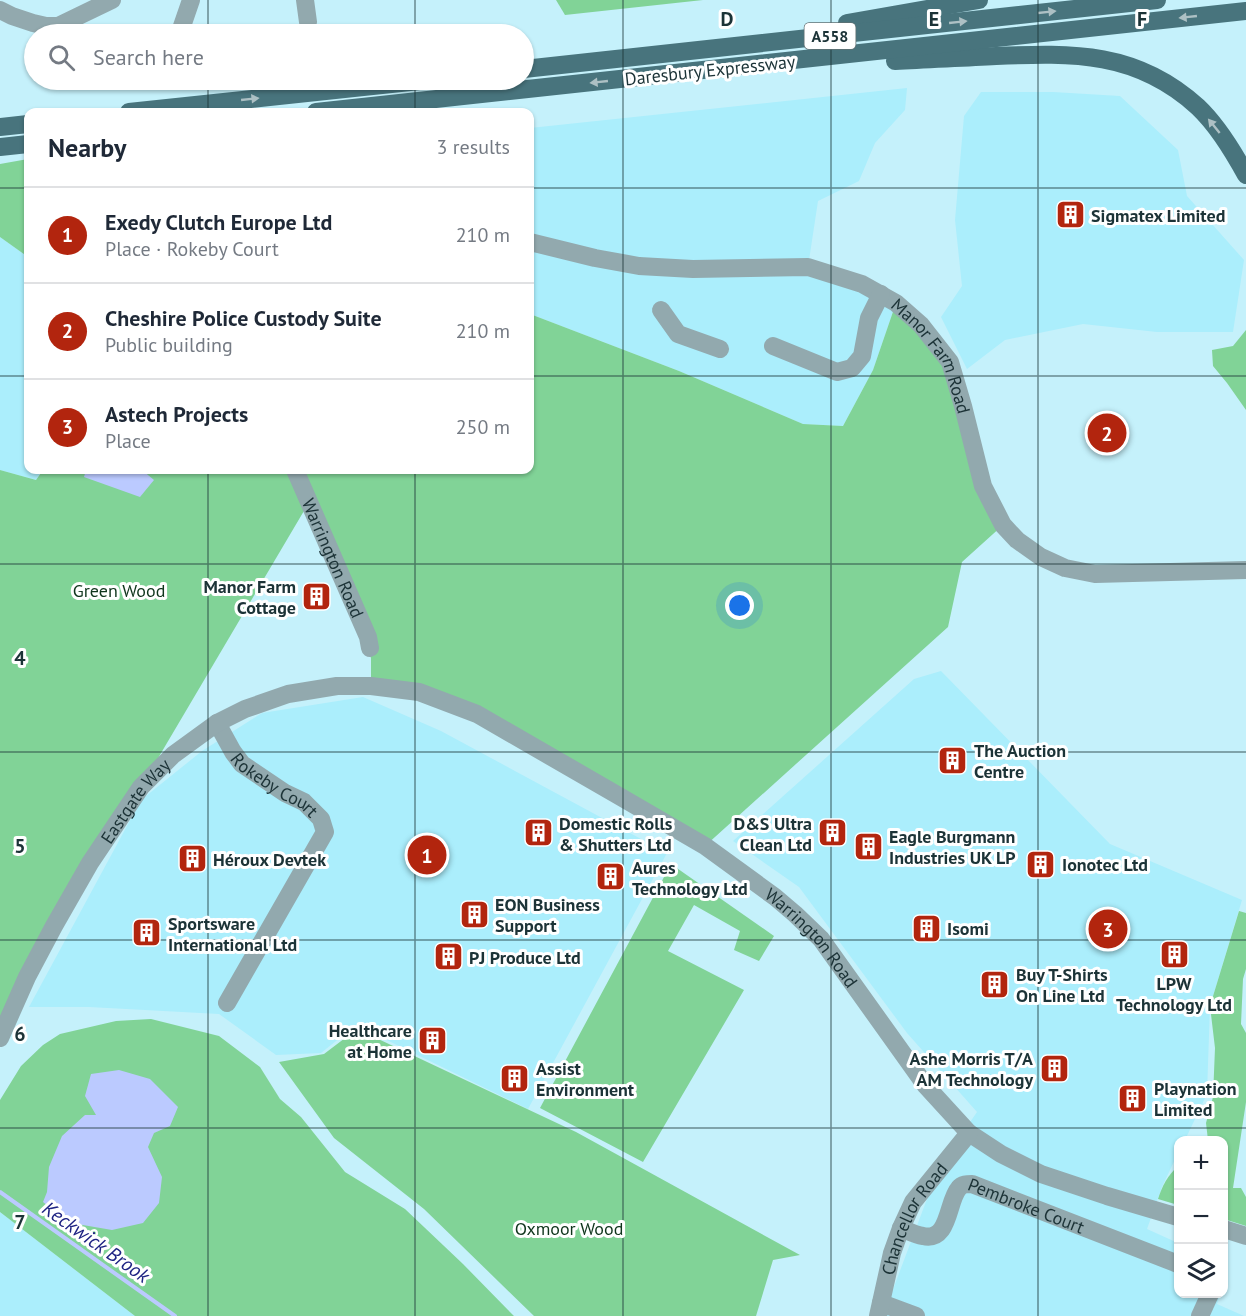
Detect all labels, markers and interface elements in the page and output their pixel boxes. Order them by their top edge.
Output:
text: D [721,6,734,32]
text: E [929,6,939,32]
text: F [1137,6,1147,32]
one-way arrow [1038,7,1057,17]
one-way arrow [1178,13,1197,22]
one-way arrow [949,17,968,27]
road number: A558 [804,23,856,49]
search box [24,24,534,90]
icon: search [45,41,78,74]
text: Search here [93,43,204,71]
street label: Daresbury Expressway [624,50,797,90]
one-way arrow [590,78,609,87]
one-way arrow [240,94,259,104]
one-way arrow [1208,119,1221,134]
text: Nearby [48,131,126,164]
text: 3 results [437,134,510,160]
building icon: Sigmatex Limited [1054,199,1086,231]
place label: Sigmatex Limited [1091,204,1225,227]
text: Exedy Clutch Europe Ltd [105,208,332,236]
text: 1 [62,222,73,248]
text: 210 m [456,222,510,248]
text: Place · Rokeby Court [105,236,279,262]
street label: Manor Farm Road [887,293,976,416]
text: Cheshire Police Custody Suite [105,304,382,332]
text: 2 [62,318,73,344]
text: 210 m [456,318,510,344]
text: Public building [105,332,233,358]
text: Astech Projects [105,400,248,428]
pin: 2 [1088,410,1126,456]
text: 3 [62,414,73,440]
text: 250 m [456,414,510,440]
text: Place [105,428,151,454]
street label: Warrington Road [297,495,370,621]
place label: Manor Farm Cottage [203,575,296,619]
park label: Green Wood [73,579,165,602]
building icon: Manor Farm Cottage [301,580,333,612]
your location [725,591,754,620]
text: 4 [14,645,26,671]
place label: The Auction Centre [974,739,1066,783]
building icon: The Auction Centre [937,744,969,776]
street label: Rokeby Court [226,748,324,822]
street label: Eastgate Way [95,753,175,848]
place label: Domestic Rolls & Shutters Ltd [559,812,673,856]
place label: D&S Ultra Clean Ltd [734,812,812,856]
building icon: Domestic Rolls & Shutters Ltd [522,817,554,849]
building icon: D&S Ultra Clean Ltd [817,817,849,849]
place label: Eagle Burgmann Industries UK LP [889,825,1016,869]
building icon: Eagle Burgmann Industries UK LP [852,830,884,862]
pin: 1 [408,832,446,878]
text: 5 [14,833,26,859]
building icon: Héroux Devtek [176,843,208,875]
place label: Héroux Devtek [213,848,326,871]
building icon: Ionotec Ltd [1025,848,1057,880]
place label: Ionotec Ltd [1062,853,1148,876]
place label: Aures Technology Ltd [632,856,748,900]
building icon: Aures Technology Ltd [595,861,627,893]
street label: Warrington Road [761,882,863,992]
place label: EON Business Support [495,893,600,937]
building icon: EON Business Support [458,898,490,930]
pin: 3 [1088,906,1128,952]
place label: Sportsware International Ltd [168,912,297,956]
building icon: Isomi [910,912,942,944]
building icon: Sportsware International Ltd [131,917,163,949]
place label: Isomi [947,917,989,940]
building icon: LPW Technology Ltd [1158,938,1190,970]
building icon: PJ Produce Ltd [432,941,464,973]
place label: PJ Produce Ltd [469,946,581,969]
place label: Buy T-Shirts On Line Ltd [1016,963,1108,1007]
building icon: Buy T-Shirts On Line Ltd [979,968,1011,1000]
place label: LPW Technology Ltd [1116,972,1232,1016]
place label: Healthcare at Home [329,1019,412,1063]
text: 6 [14,1021,26,1047]
building icon: Healthcare at Home [417,1024,449,1056]
place label: Ashe Morris T/A AM Technology [910,1047,1033,1091]
building icon: Ashe Morris T/A AM Technology [1038,1052,1070,1084]
place label: Assist Environment [536,1057,635,1101]
building icon: Assist Environment [499,1062,531,1094]
place label: Playnation Limited [1154,1077,1236,1121]
building icon: Playnation Limited [1117,1082,1149,1114]
map controls [1174,1136,1228,1298]
button: + [1174,1136,1228,1190]
street label: Chancellor Road [876,1158,952,1277]
street label: Pembroke Court [965,1172,1088,1238]
button: − [1174,1190,1228,1244]
water label: Keckwick Brook [37,1195,156,1289]
text: 7 [14,1209,26,1235]
park label: Oxmoor Wood [515,1217,623,1240]
button: layers [1174,1244,1228,1298]

